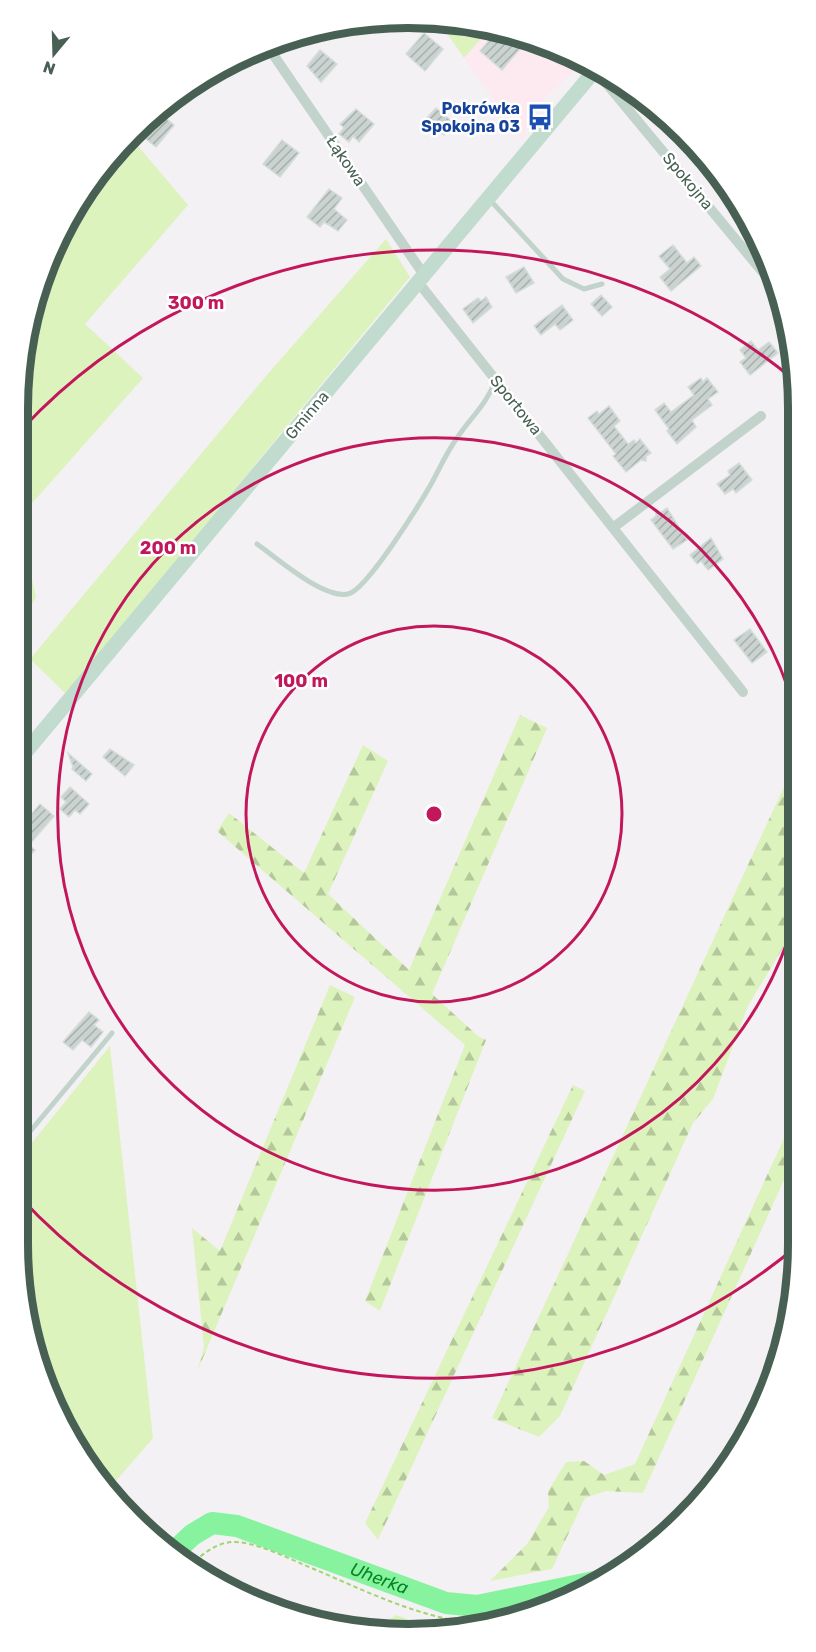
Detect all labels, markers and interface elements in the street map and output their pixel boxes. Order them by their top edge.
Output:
north arrow [24,24,84,84]
text: N [41,57,58,79]
place label: Pokrówka Spokojna 03 [421,99,520,136]
bus stop icon: Pokrówka Spokojna 03 [525,102,555,132]
street label: Łąkowa [322,132,370,190]
street label: Spokojna [659,149,717,213]
text: 300 m [168,292,224,314]
street label: Sportowa [486,371,546,439]
street label: Gminna [281,387,333,443]
text: 200 m [140,537,196,559]
text: 100 m [274,670,328,692]
centre of rings [424,804,444,824]
water label: Uherka [347,1558,412,1599]

